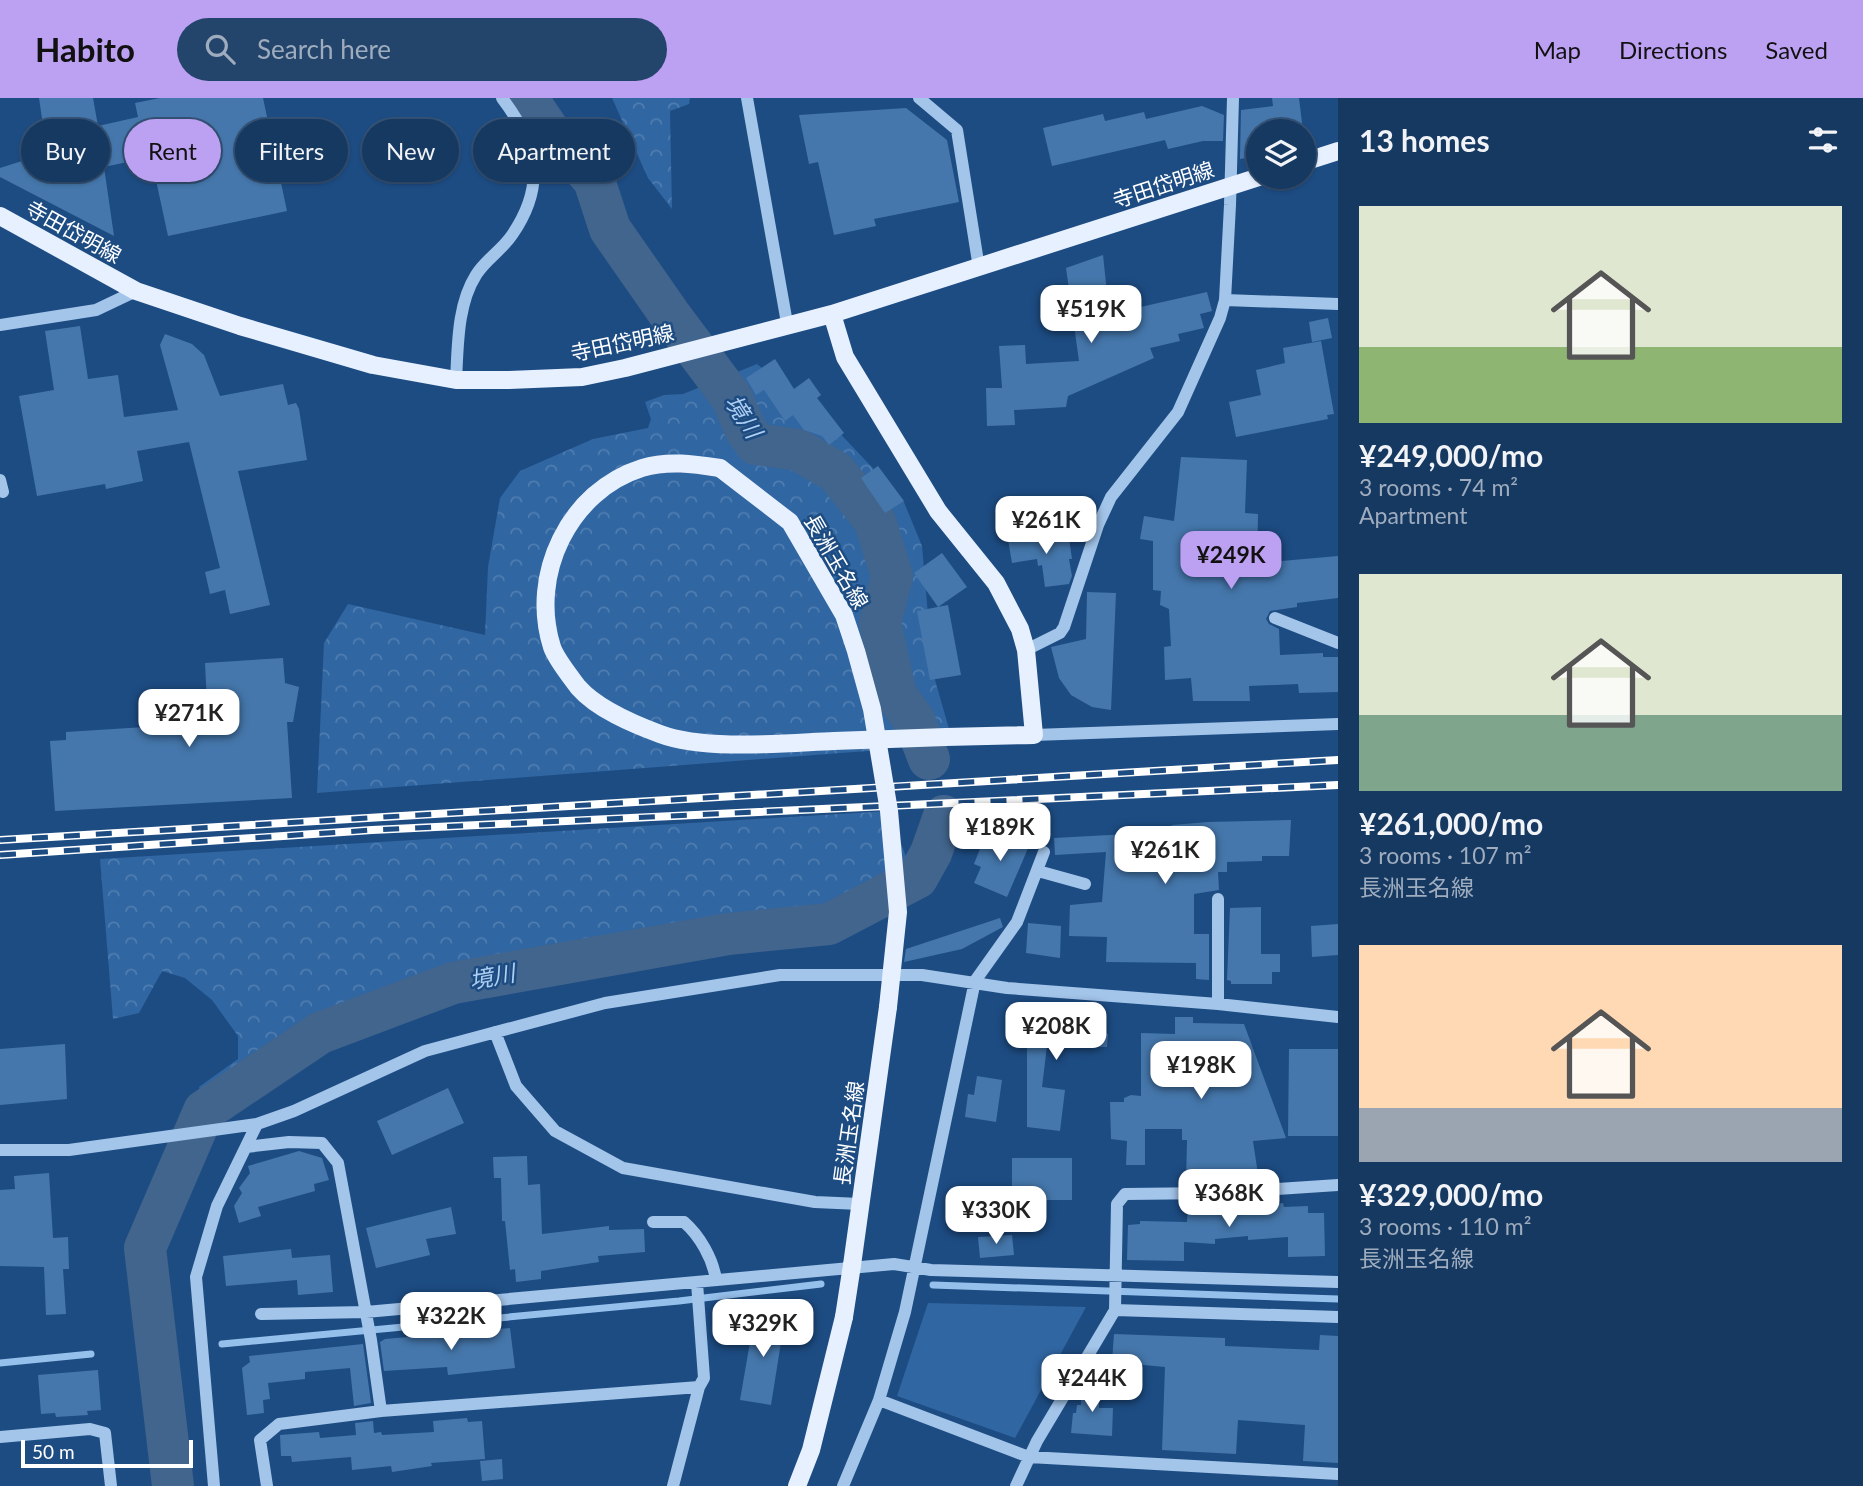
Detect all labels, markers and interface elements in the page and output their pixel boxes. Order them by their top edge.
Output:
search box [177,18,667,81]
text: Habito [35,29,135,69]
icon: search [201,30,239,68]
text: Search here [257,33,391,65]
text: Map [1534,35,1581,64]
text: Directions [1619,35,1727,64]
text: Saved [1765,35,1828,64]
chip: Buy [21,119,110,182]
chip: Rent [124,119,221,182]
chip: Filters [235,119,348,182]
chip: New [362,119,459,182]
chip: Apartment [473,119,635,182]
map controls [1246,119,1316,189]
button: layers [1246,119,1316,189]
icon: filters [1804,121,1842,159]
text: 13 homes [1359,122,1490,158]
street label: 寺田岱明線 [1109,156,1217,212]
street label: 寺田岱明線 [22,195,126,267]
icon: home [1538,252,1664,378]
pin: ¥519K [1042,286,1140,345]
text: ¥519K [1056,294,1126,322]
street label: 寺田岱明線 [568,319,676,365]
water label: 境川 [720,389,770,445]
text: ¥249,000/mo [1359,437,1543,473]
text: 3 rooms · 74 m² [1359,473,1518,501]
pin: ¥261K [997,496,1095,556]
text: Apartment [1359,501,1467,529]
text: ¥261K [1011,505,1081,533]
street label: 長洲玉名線 [800,509,874,613]
pin: ¥249K [1182,532,1280,591]
text: ¥249K [1196,540,1266,568]
icon: home [1538,620,1664,746]
pin: ¥271K [140,690,238,749]
text: ¥271K [154,698,224,726]
pin: ¥189K [951,804,1049,863]
text: ¥261,000/mo [1359,805,1543,841]
text: ¥189K [965,812,1035,840]
pin: ¥261K [1116,826,1214,886]
text: ¥261K [1130,835,1200,863]
text: 3 rooms · 107 m² [1359,841,1531,869]
text: 長洲玉名線 [1359,873,1474,901]
water label: 境川 [467,958,520,994]
icon: home [1538,991,1664,1117]
pin: ¥208K [1007,1002,1105,1062]
text: ¥208K [1021,1011,1091,1039]
pin: ¥198K [1152,1042,1250,1101]
text: ¥198K [1166,1050,1236,1078]
street label: 長洲玉名線 [828,1079,868,1187]
pin: ¥368K [1180,1170,1278,1229]
text: ¥329,000/mo [1359,1176,1543,1212]
text: ¥368K [1194,1178,1264,1206]
pin: ¥330K [947,1186,1045,1246]
text: ¥330K [961,1195,1031,1223]
text: 3 rooms · 110 m² [1359,1212,1531,1240]
text: 長洲玉名線 [1359,1244,1474,1272]
pin: ¥322K [402,1292,500,1352]
pin: ¥329K [714,1300,812,1359]
text: ¥322K [416,1301,486,1329]
text: ¥329K [728,1308,798,1336]
pin: ¥244K [1043,1354,1141,1414]
text: ¥244K [1057,1363,1127,1391]
scale bar [21,1437,192,1469]
text: 50 m [32,1440,75,1463]

